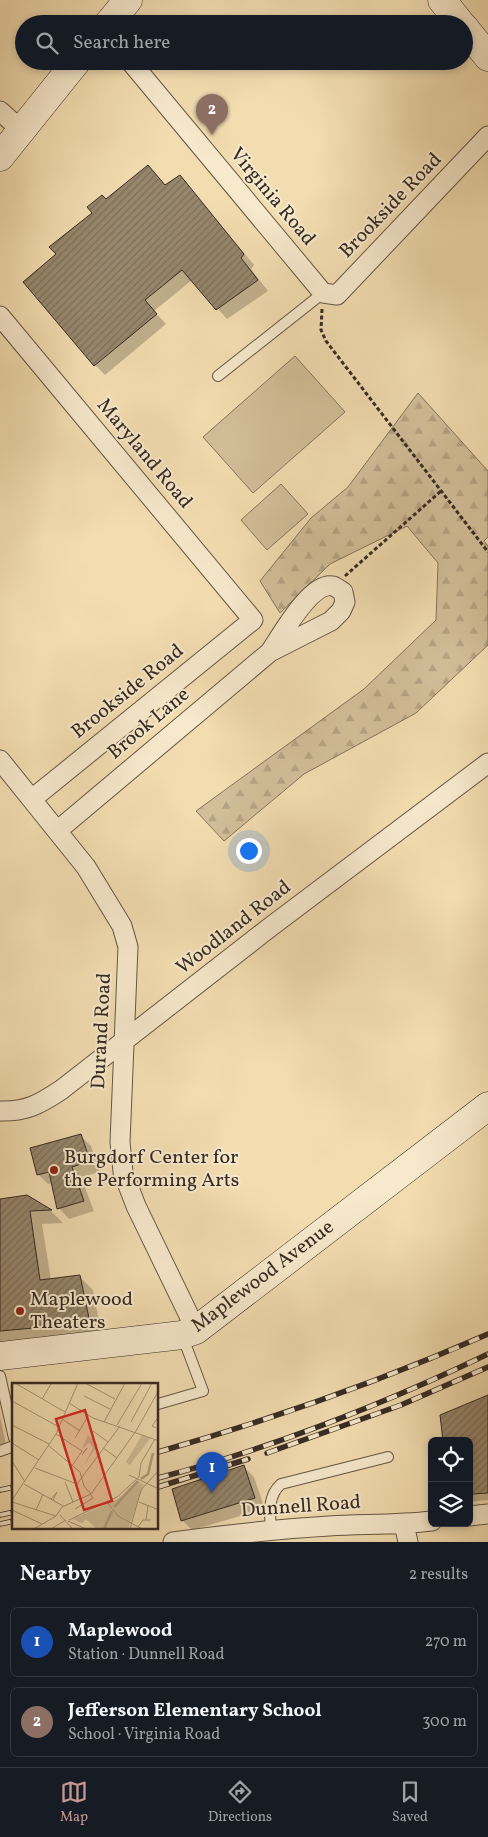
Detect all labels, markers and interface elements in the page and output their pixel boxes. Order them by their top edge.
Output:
search box [15,15,473,70]
icon: search [33,29,61,57]
text: Search here [73,30,170,56]
pin: 2 [196,94,228,135]
street label: Virginia Road [223,142,321,252]
street label: Brookside Road [333,147,449,265]
street label: Maryland Road [90,393,198,515]
street label: Brookside Road [66,638,190,746]
street label: Brook Lane [102,681,196,767]
your location [236,838,262,864]
street label: Woodland Road [170,874,298,982]
street label: Durand Road [85,972,119,1090]
place label: Burgdorf Center for the Performing Arts [64,1144,239,1195]
marker: Burgdorf Center for the Performing Arts [48,1164,60,1176]
street label: Maplewood Avenue [186,1214,340,1340]
place label: Maplewood Theaters [30,1286,133,1337]
marker: Maplewood Theaters [14,1305,26,1317]
inset map [12,1383,159,1530]
map controls [428,1437,473,1527]
button: locate [428,1437,473,1482]
pin: 1 [196,1452,228,1493]
button: layers [428,1482,473,1527]
street label: Dunnell Road [240,1489,362,1525]
text: Nearby [20,1560,91,1589]
text: 2 results [409,1564,468,1586]
text: Maplewood [68,1618,173,1644]
text: 1 [34,1631,40,1653]
text: 270 m [425,1631,467,1653]
text: Station · Dunnell Road [68,1644,225,1666]
text: Jefferson Elementary School [68,1698,322,1724]
text: 2 [33,1711,41,1733]
text: 300 m [422,1711,467,1733]
text: School · Virginia Road [68,1724,220,1746]
tab: Map [60,1778,88,1827]
tab: Directions [208,1778,272,1827]
tab: Saved [392,1778,428,1827]

